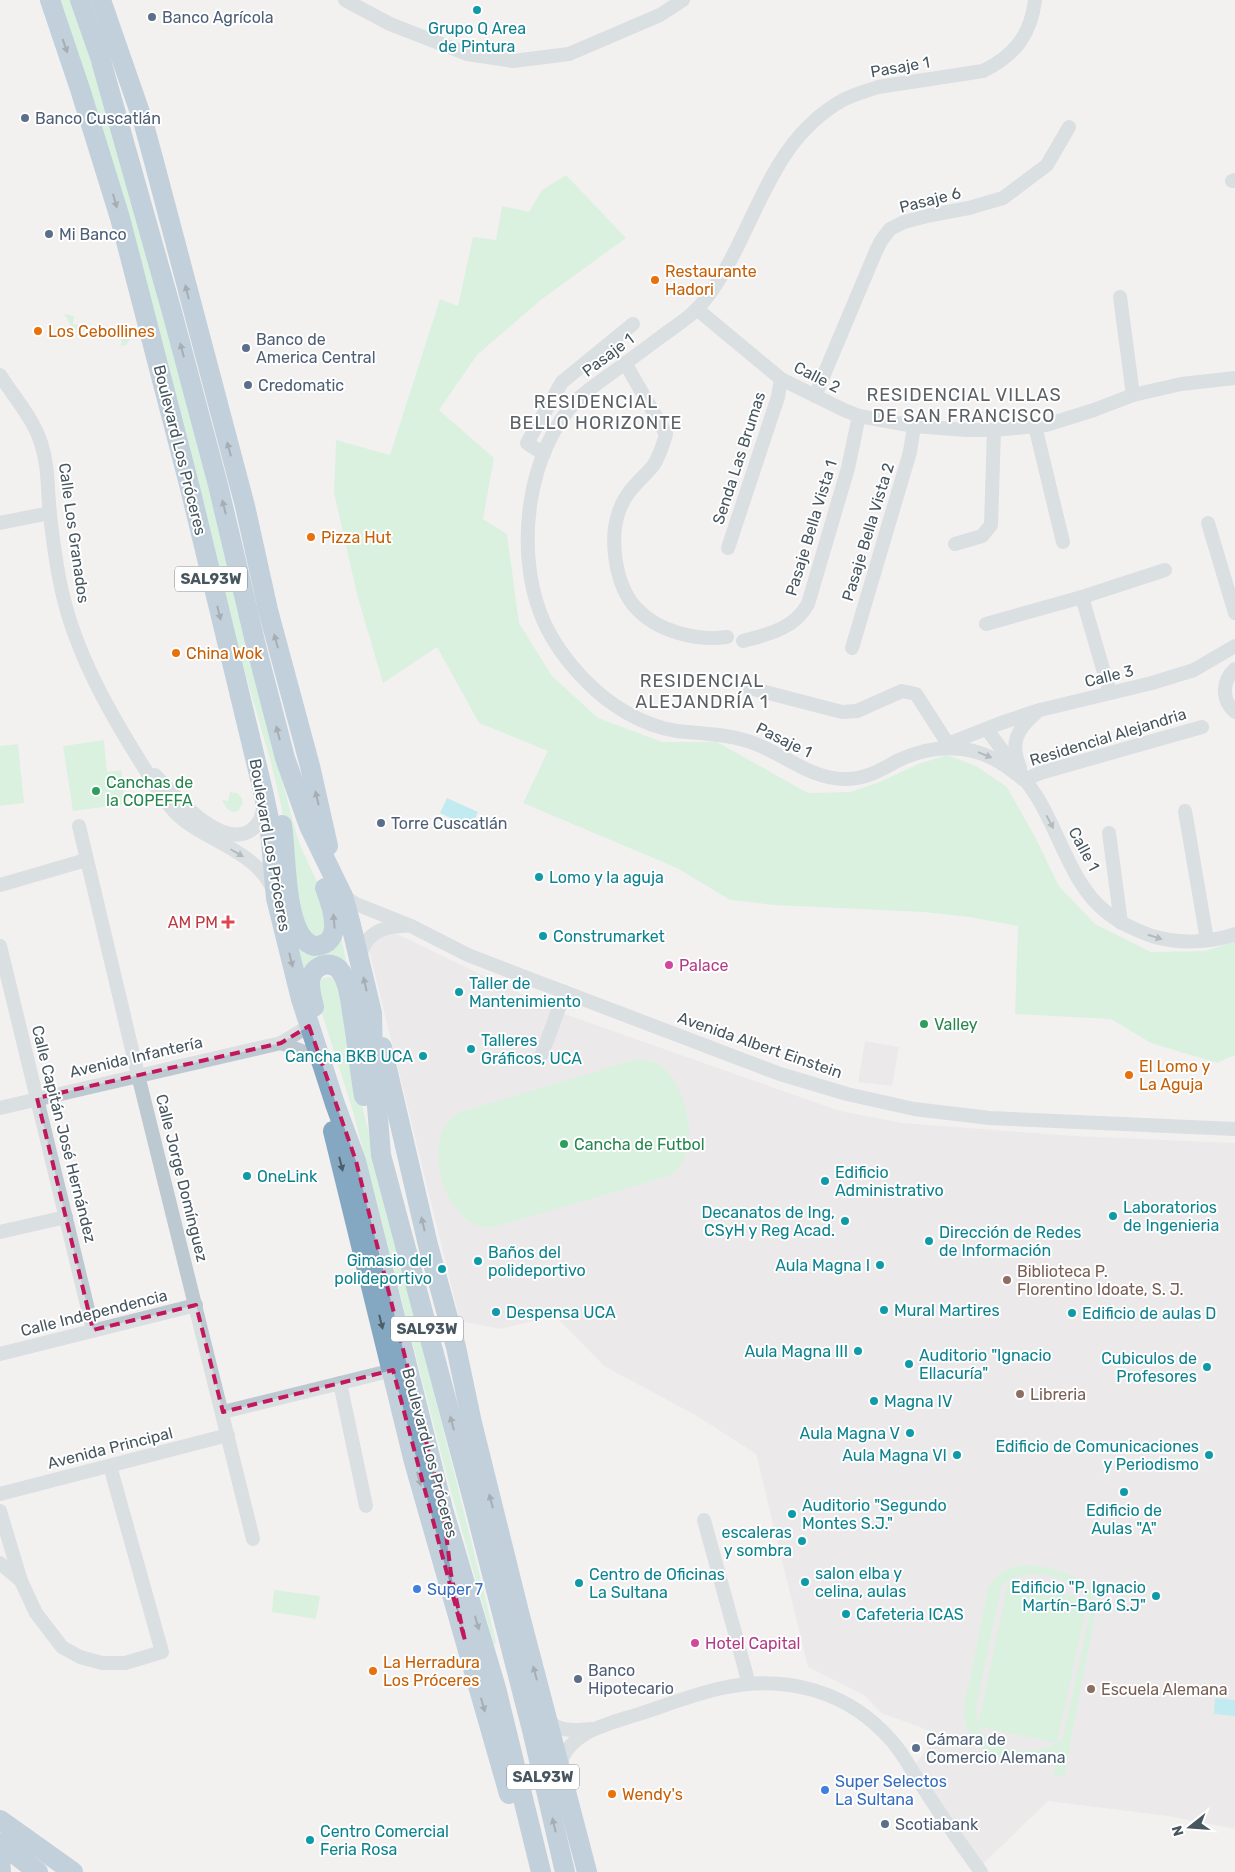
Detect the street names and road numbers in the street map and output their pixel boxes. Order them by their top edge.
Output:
street label: Pasaje 1 [869,52,931,82]
street label: Pasaje 6 [897,183,963,217]
street label: Pasaje 1 [578,329,638,381]
street label: Calle 2 [791,357,843,397]
street label: Boulevard Los Próceres [150,363,210,537]
street label: Senda Las Brumas [709,389,769,527]
street label: Pasaje Bella Vista 1 [781,458,841,598]
street label: Pasaje Bella Vista 2 [838,461,898,603]
street label: Calle Los Granados [55,462,93,604]
road number: SAL93W [175,566,247,592]
street label: Calle 3 [1083,661,1135,691]
street label: Residencial Alejandria [1027,704,1189,770]
street label: Pasaje 1 [753,718,815,762]
street label: Boulevard Los Próceres [245,757,295,933]
street label: Calle 1 [1065,824,1103,874]
street label: Avenida Albert Einstein [675,1008,845,1082]
street label: Calle Capitán José Hernández [28,1023,100,1245]
street label: Avenida Infantería [68,1032,204,1082]
street label: Calle Jorge Domínguez [152,1092,212,1264]
street label: Calle Independencia [19,1286,169,1340]
road number: SAL93W [391,1316,463,1342]
street label: Boulevard Los Próceres [398,1366,462,1540]
street label: Avenida Principal [45,1423,175,1473]
road number: SAL93W [507,1764,579,1790]

